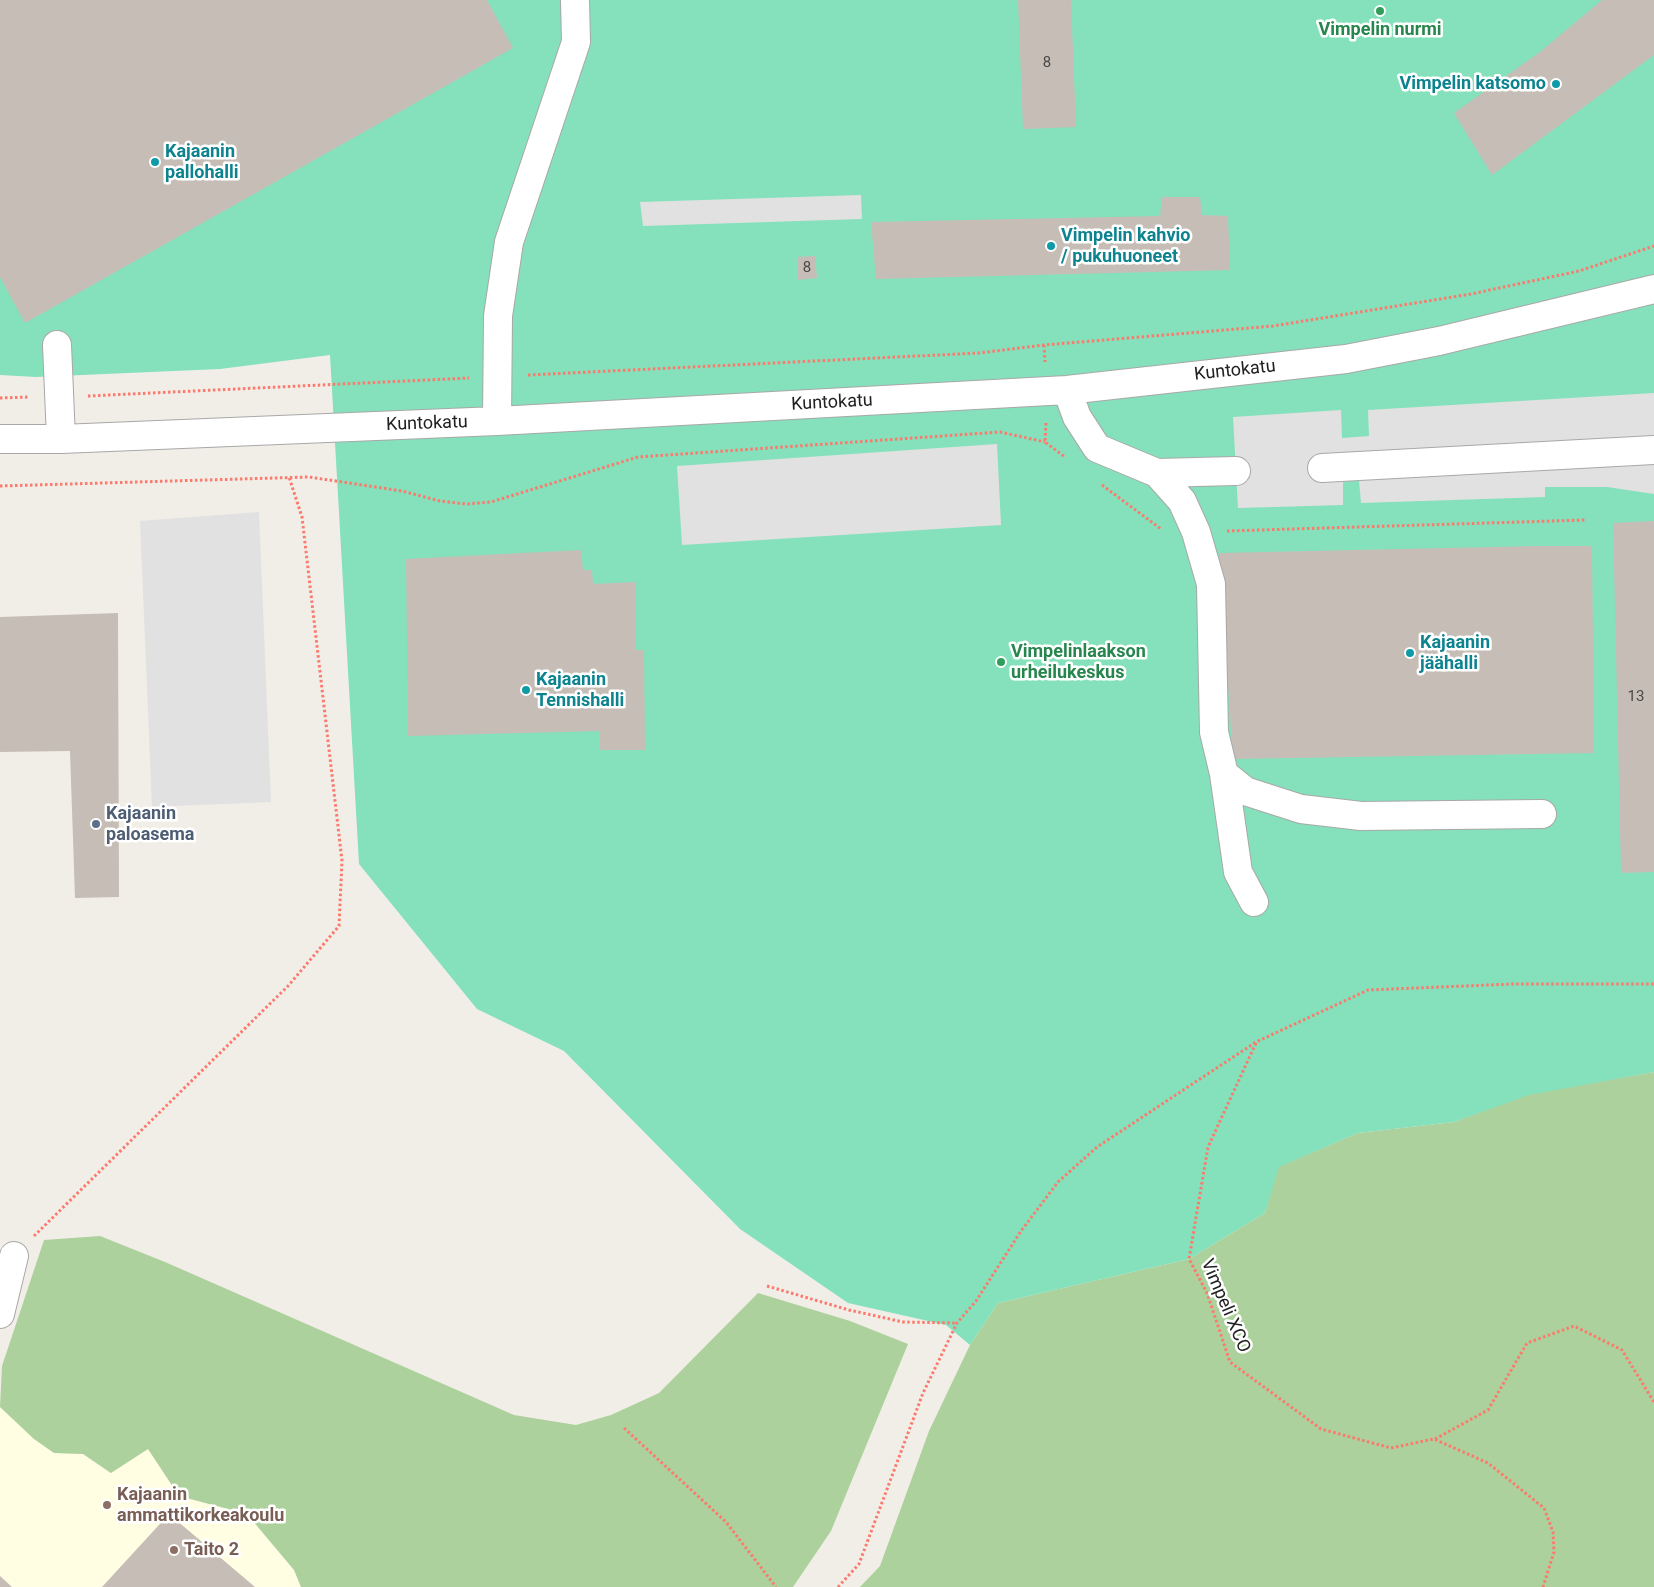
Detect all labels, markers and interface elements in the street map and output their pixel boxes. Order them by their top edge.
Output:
marker: Vimpelin nurmi [1374,5,1386,17]
place label: Vimpelin nurmi [1318,19,1442,41]
house number: 8 [1043,54,1051,72]
place label: Vimpelin katsomo [1399,73,1546,95]
marker: Vimpelin katsomo [1550,78,1562,90]
place label: Kajaanin pallohalli [165,141,238,183]
marker: Kajaanin pallohalli [149,156,161,168]
place label: Vimpelin kahvio / pukuhuoneet [1061,225,1190,268]
marker: Vimpelin kahvio / pukuhuoneet [1045,240,1057,252]
house number: 8 [803,259,811,277]
street label: Kuntokatu [1193,356,1277,386]
street label: Kuntokatu [791,390,873,416]
street label: Kuntokatu [386,412,468,436]
place label: Kajaanin jäähalli [1420,632,1490,674]
place label: Vimpelinlaakson urheilukeskus [1011,641,1146,684]
marker: Kajaanin jäähalli [1404,647,1416,659]
marker: Vimpelinlaakson urheilukeskus [995,656,1007,668]
place label: Kajaanin Tennishalli [536,669,624,712]
marker: Kajaanin Tennishalli [520,684,532,696]
house number: 13 [1628,688,1644,706]
place label: Kajaanin paloasema [106,803,195,846]
marker: Kajaanin paloasema [90,818,102,830]
street label: Vimpeli XCO [1196,1256,1254,1356]
place label: Kajaanin ammattikorkeakoulu [117,1484,284,1526]
marker: Kajaanin ammattikorkeakoulu [101,1499,113,1511]
place label: Taito 2 [184,1539,239,1561]
marker: Taito 2 [168,1544,180,1556]

